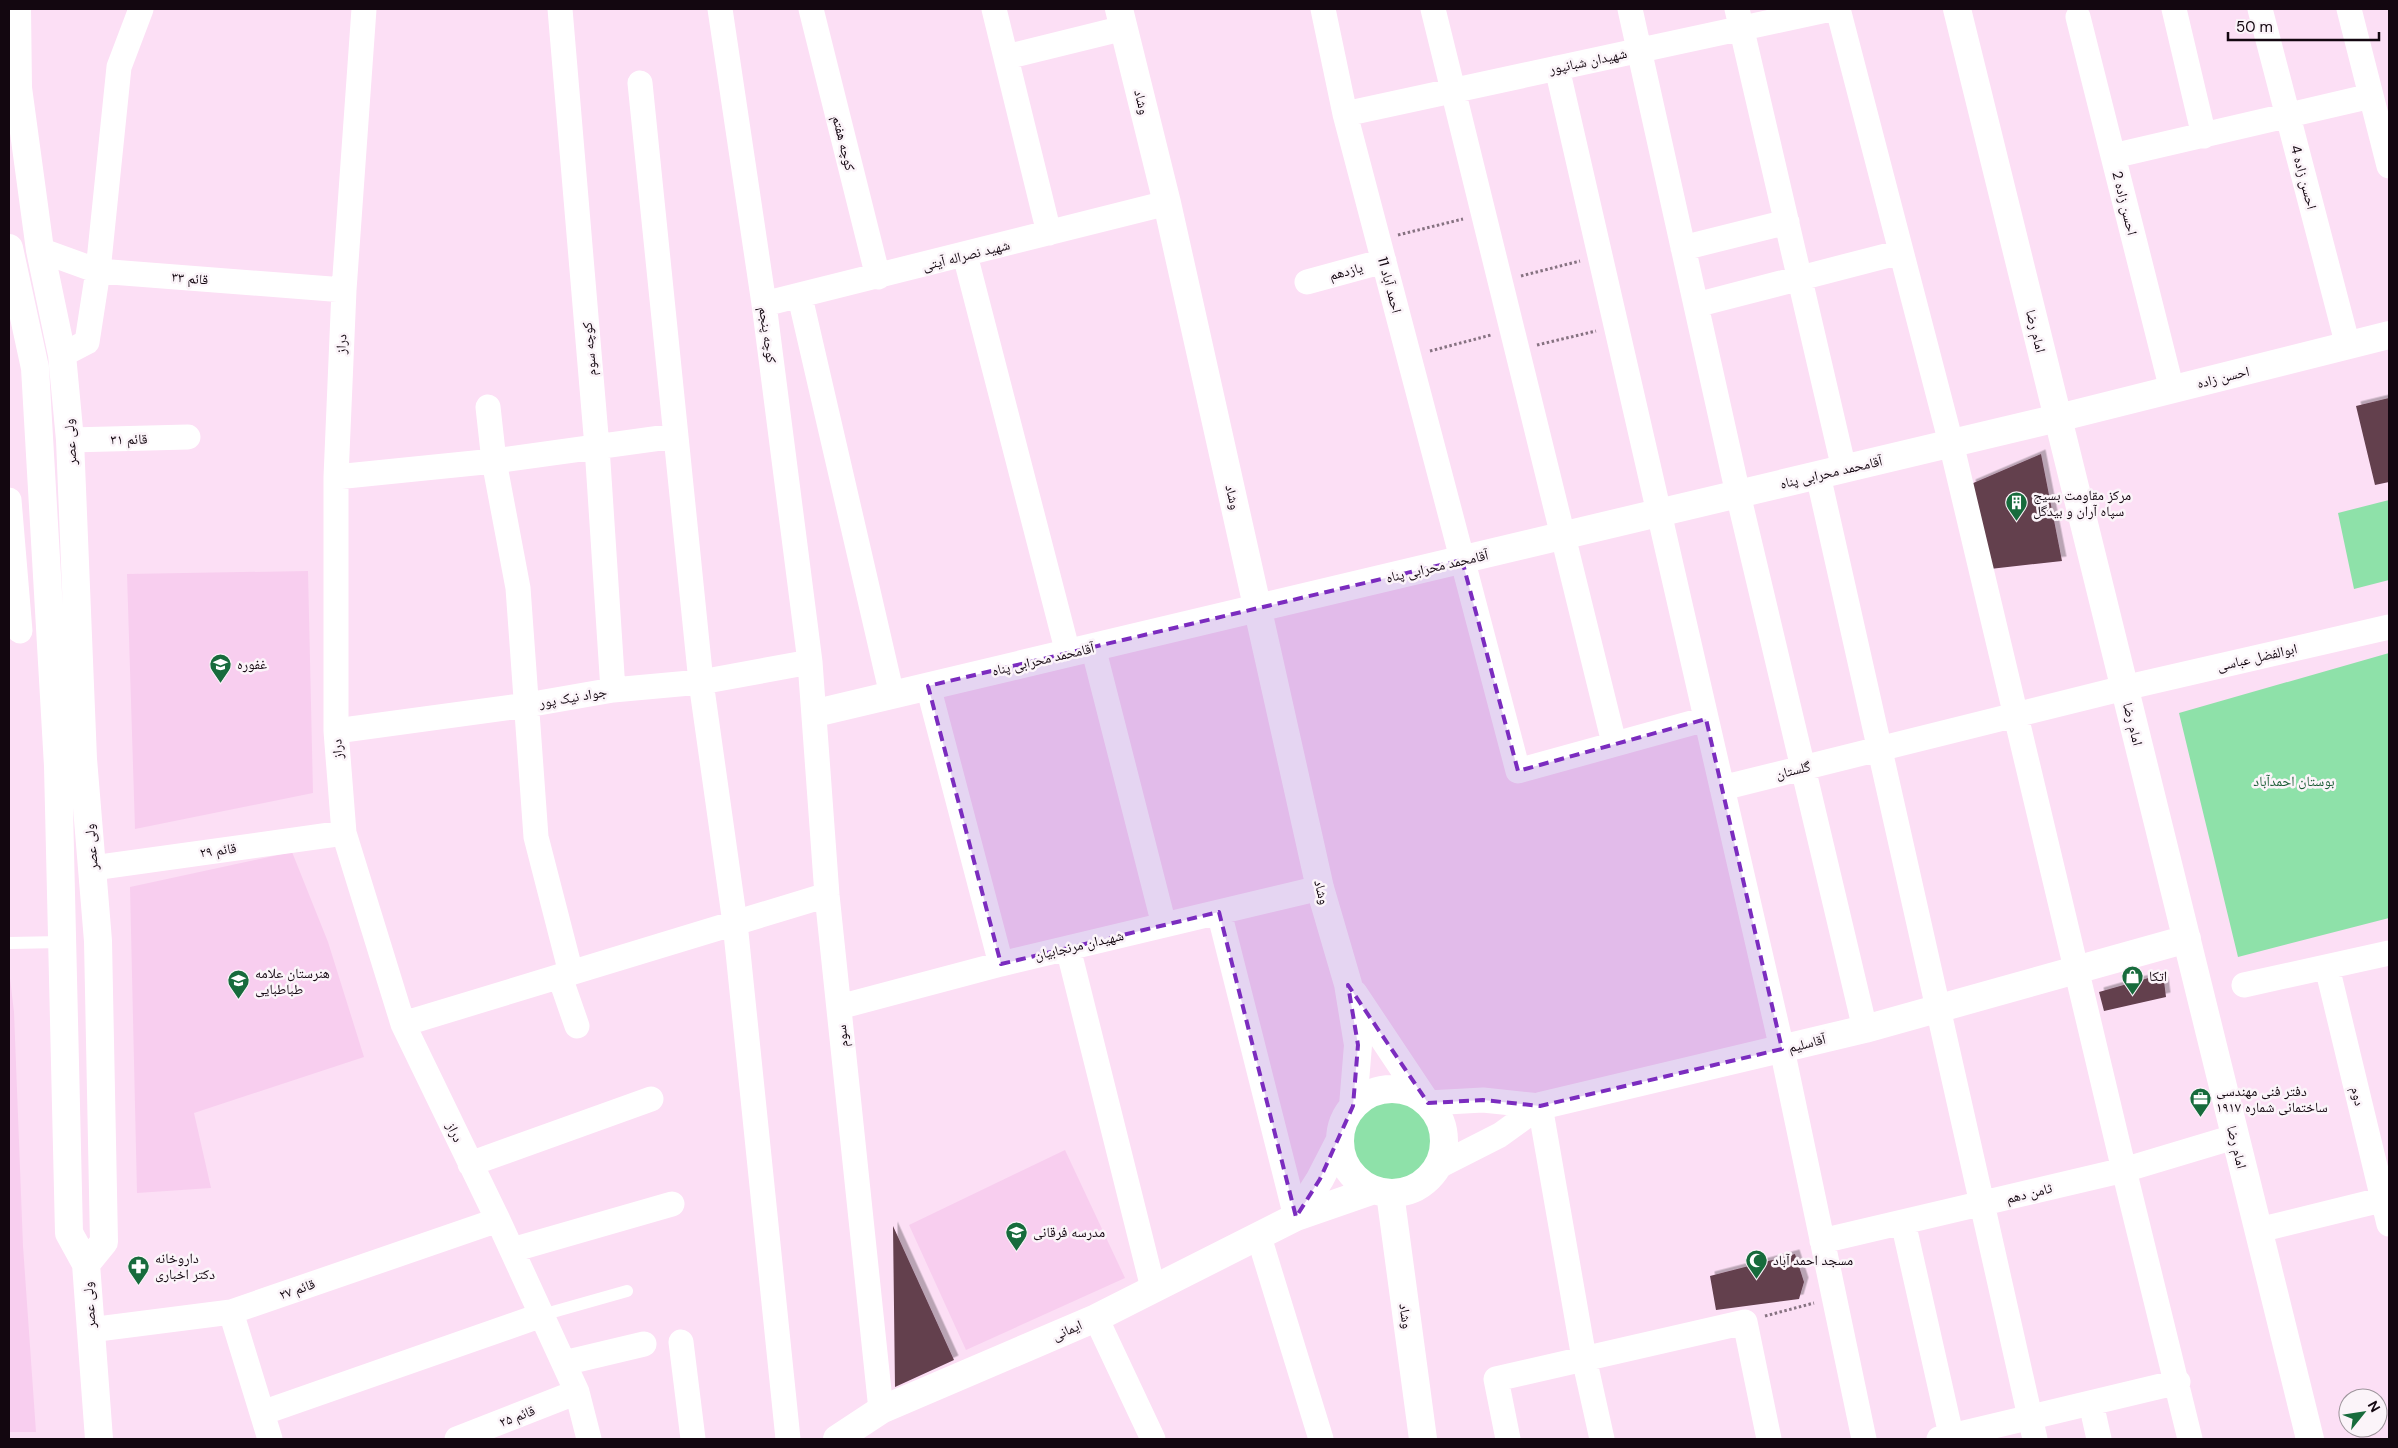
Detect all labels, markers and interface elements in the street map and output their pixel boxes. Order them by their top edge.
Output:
scale bar [2228,10,2379,42]
text: 50 m [2236,17,2273,37]
street label: شهیدان شبانپور [1546,44,1629,78]
street label: وشاد [1130,88,1154,116]
street label: کوچه هفتم [827,114,860,173]
street label: احسن زاده 4 [2287,143,2321,211]
street label: احسن زاده 2 [2108,169,2142,237]
street label: شهید نصراله آیتی [920,235,1012,275]
street label: احمد آباد 11 [1374,255,1406,315]
street label: یازدهم [1327,258,1365,285]
street label: قائم ۳۳ [171,267,209,290]
street label: کوچه پنجم [754,306,781,365]
street label: امام رضا [2021,308,2050,355]
street label: کوچه سوم [578,321,601,377]
street label: دراز [332,334,350,355]
street label: احسن زاده [2195,362,2251,392]
street label: ولی عصر [59,418,81,467]
street label: قائم ۳۱ [110,430,148,449]
street label: آقامحمد محرابی پناه [1778,451,1884,493]
street label: وشاد [1221,483,1245,511]
place label: مرکز مقاومت بسیج سپاه آران و بیدگل [2033,486,2131,520]
building icon: مرکز مقاومت بسیج سپاه آران و بیدگل [2005,491,2029,522]
street label: آقامحمد محرابی پناه [1384,545,1490,587]
street label: آقامحمد محرابی پناه [990,638,1096,680]
street label: ابوالفضل عباسی [2215,639,2299,675]
school or university icon: غفوره [209,652,233,683]
place label: غفوره [237,655,267,673]
street label: جواد نیک پور [537,682,608,712]
street label: امام رضا [2118,701,2147,748]
street label: دراز [327,738,347,761]
street label: گلستان [1774,757,1812,783]
park label: بوستان احمدآباد [2253,772,2335,790]
street label: ولی عصر [80,823,102,872]
street label: قائم ۲۹ [198,838,238,862]
street label: وشاد [1310,878,1334,906]
street label: شهیدان مرنجابیان [1033,926,1125,964]
place label: هنرستان علامه طباطبایی [255,964,330,998]
shop icon: اتکا [2121,964,2145,995]
place label: اتکا [2149,967,2167,985]
school or university icon: هنرستان علامه طباطبایی [227,969,251,1000]
street label: سوم [832,1024,853,1048]
street label: آقاسلیم [1786,1030,1828,1057]
place label: دفتر فنی مهندسی ساختمانی شماره ۱۹۱۷ [2216,1082,2328,1116]
street label: دوم [2346,1085,2369,1108]
office icon: دفتر فنی مهندسی ساختمانی شماره ۱۹۱۷ [2188,1087,2212,1118]
street label: دراز [442,1118,468,1145]
street label: امام رضا [2222,1124,2251,1171]
street label: ثامن دهم [2004,1179,2054,1208]
school or university icon: مدرسه فرقانی [1005,1220,1029,1251]
place label: مدرسه فرقانی [1033,1223,1105,1241]
mosque icon: مسجد احمد آباد [1745,1248,1769,1279]
place label: داروخانه دکتر اخباری [155,1249,215,1283]
place label: مسجد احمد آباد [1773,1251,1853,1269]
pharmacy icon: داروخانه دکتر اخباری [127,1254,151,1285]
street label: قائم ۲۷ [277,1274,318,1304]
street label: ولی عصر [78,1281,100,1330]
street label: وشاد [1395,1302,1417,1330]
street label: ایمانی [1049,1316,1085,1344]
north arrow [2338,1388,2388,1438]
text: N [2364,1398,2385,1415]
street label: قائم ۲۵ [497,1401,538,1432]

